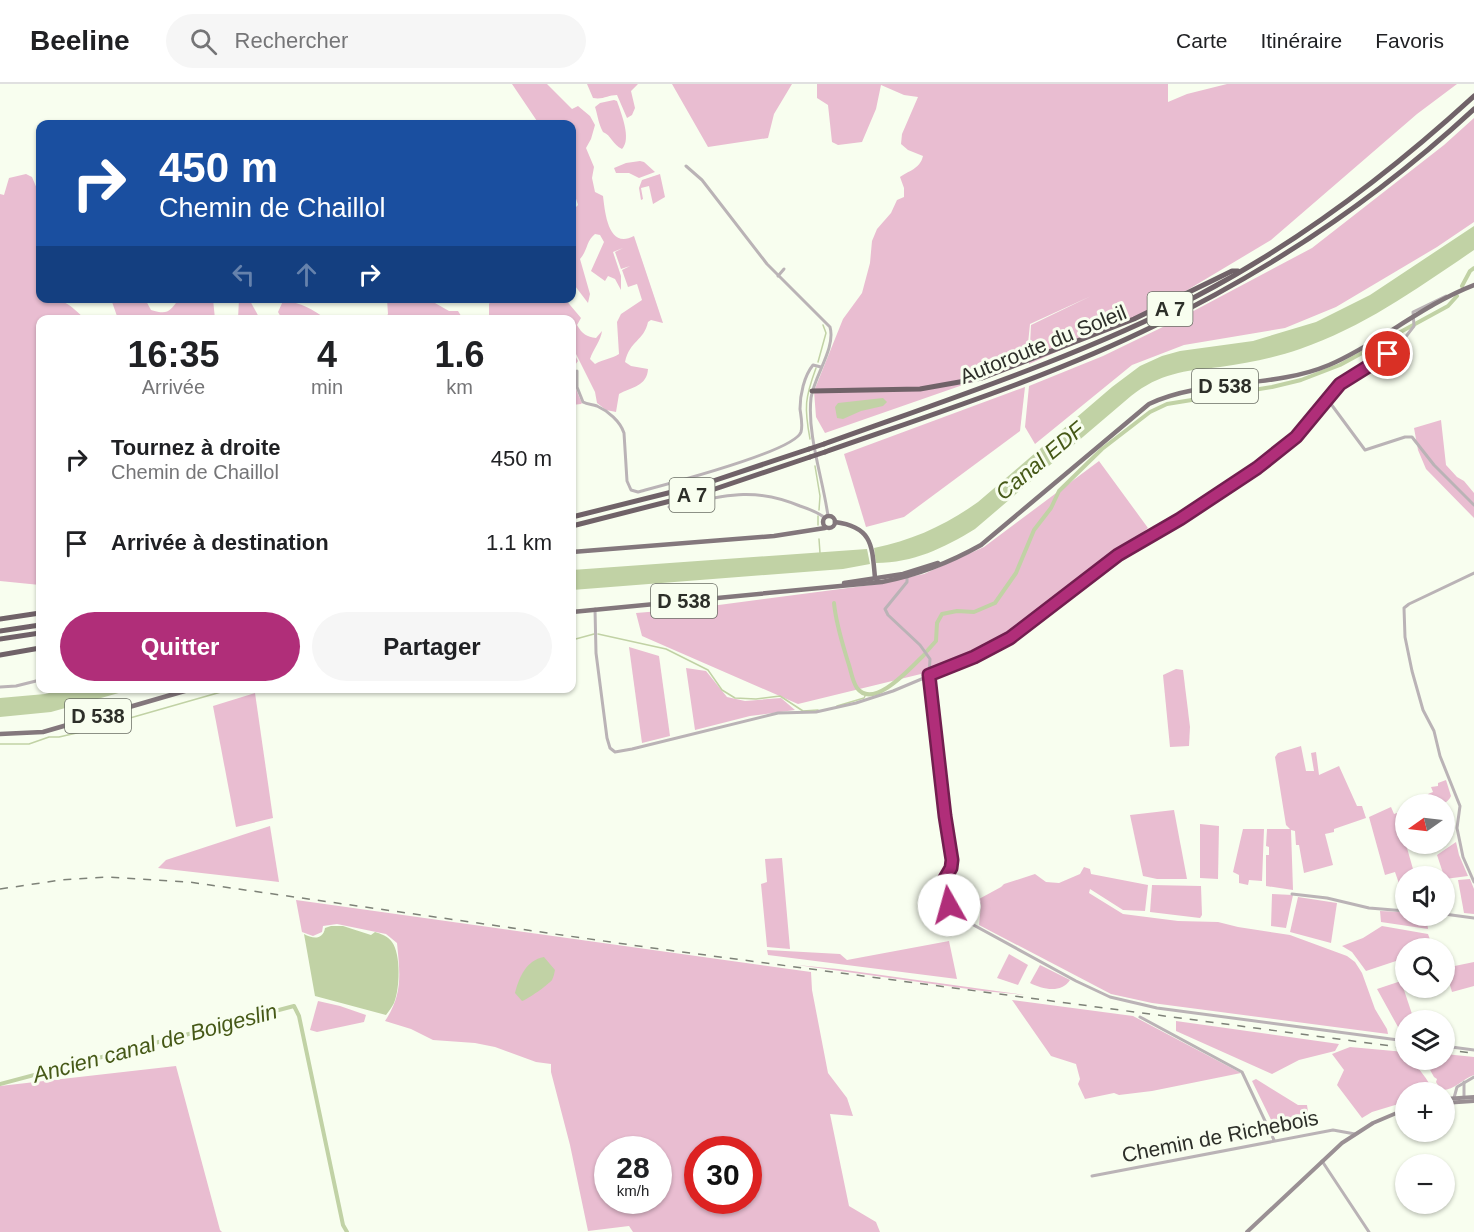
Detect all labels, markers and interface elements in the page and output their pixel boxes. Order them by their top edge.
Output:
search box [166,14,586,68]
text: Beeline [30,25,130,56]
icon: search [187,25,220,58]
text: Rechercher [235,28,348,53]
text: Carte [1176,29,1227,52]
text: Itinéraire [1260,29,1342,52]
text: Favoris [1375,29,1444,52]
icon: right [60,144,138,222]
text: 450 m [159,144,278,191]
text: Chemin de Chaillol [159,193,386,223]
icon: left [227,258,260,291]
icon: ahead [290,258,323,291]
icon: right [353,258,386,291]
road number: A 7 [1148,292,1192,326]
street label: Autoroute du Soleil [956,300,1130,388]
pin [1362,328,1413,379]
text: 16:35 [127,334,219,375]
text: 4 [317,334,337,375]
text: 1.6 [435,334,485,375]
icon: arrive [1371,337,1404,370]
road number: D 538 [1192,369,1258,403]
text: Arrivée [142,376,205,398]
text: min [311,376,343,398]
text: km [446,376,473,398]
water label: Canal EDF [991,416,1090,505]
text: Tournez à droite [111,435,281,460]
icon: right [60,443,93,476]
text: 450 m [491,446,552,471]
text: Chemin de Chaillol [111,461,279,483]
road number: A 7 [670,478,714,512]
icon: arrive [60,527,93,560]
text: Arrivée à destination [111,530,329,555]
text: 1.1 km [486,530,552,555]
road number: D 538 [651,584,717,618]
button: Quitter [60,612,300,681]
button: Partager [312,612,552,681]
road number: D 538 [65,699,131,733]
north arrow [1395,794,1455,854]
map controls [1395,794,1455,1214]
button: sound [1395,866,1455,926]
position arrow [917,873,981,937]
button: search [1395,938,1455,998]
water label: Ancien canal de Boigeslin [28,998,280,1088]
button: layers [1395,1010,1455,1070]
button: + [1395,1082,1455,1142]
street label: Chemin de Richebois [1120,1106,1320,1166]
speed limit sign: 30 [684,1136,762,1214]
text: 28 [616,1151,650,1184]
button: − [1395,1154,1455,1214]
text: km/h [617,1182,649,1199]

